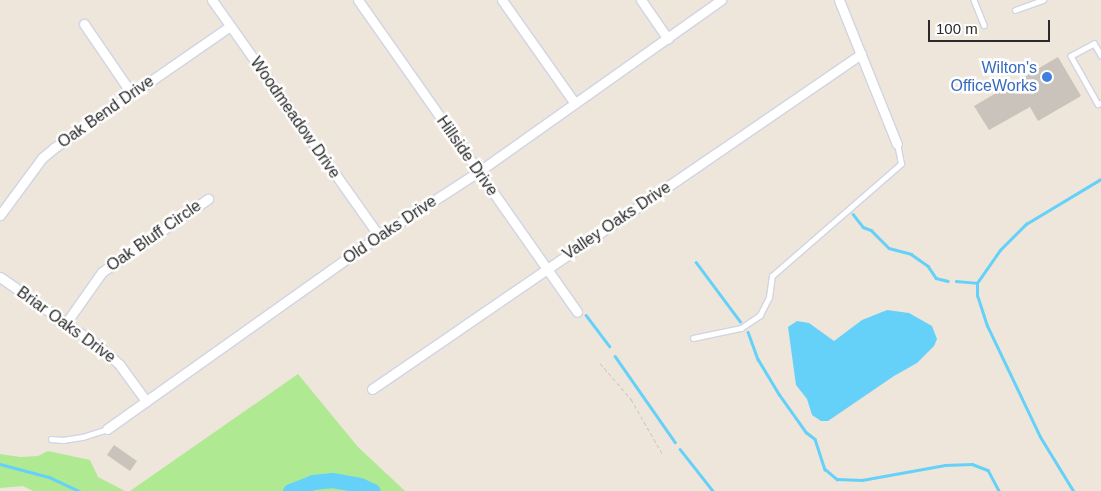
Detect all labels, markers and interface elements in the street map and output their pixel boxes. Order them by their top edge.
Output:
scale bar [931,10,1054,42]
text: 100 m [936,20,978,37]
street label: Woodmeadow Drive [246,54,344,182]
place label: Wilton's OfficeWorks [950,58,1037,96]
marker: Wilton's OfficeWorks [1041,71,1053,83]
street label: Oak Bend Drive [54,72,158,152]
street label: Hillside Drive [432,112,502,200]
street label: Valley Oaks Drive [559,178,675,264]
street label: Old Oaks Drive [340,192,440,268]
street label: Oak Bluff Circle [103,196,205,276]
street label: Briar Oaks Drive [13,283,119,367]

